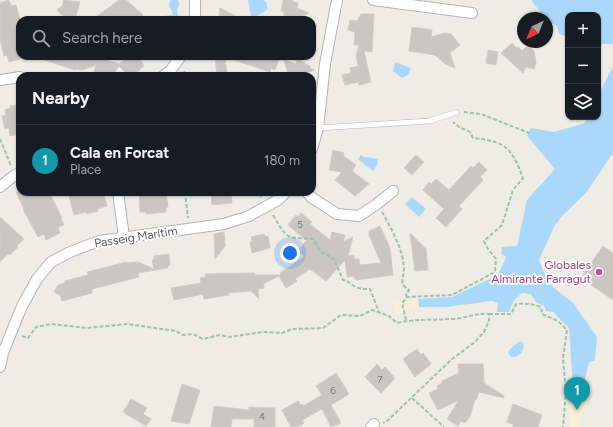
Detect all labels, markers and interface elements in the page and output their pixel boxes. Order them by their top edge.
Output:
north arrow [517,12,553,48]
map controls [565,12,601,120]
button: + [565,12,601,48]
search box [16,16,316,60]
icon: search [30,27,52,49]
text: Search here [62,29,142,47]
button: − [565,48,601,84]
button: layers [565,84,601,120]
text: Nearby [32,88,90,108]
text: Cala en Forcat [70,144,169,162]
text: 1 [42,153,48,168]
text: 180 m [264,153,300,168]
text: Place [70,162,101,177]
house number: 5 [297,218,303,231]
street label: Passeig Marítim [93,224,179,250]
your location [280,243,300,263]
place label: Globales Almirante Farragut [491,258,591,286]
marker: Globales Almirante Farragut [594,267,604,277]
house number: 7 [377,373,383,386]
pin: 1 [564,377,590,410]
house number: 6 [330,384,336,397]
house number: 4 [259,410,265,423]

